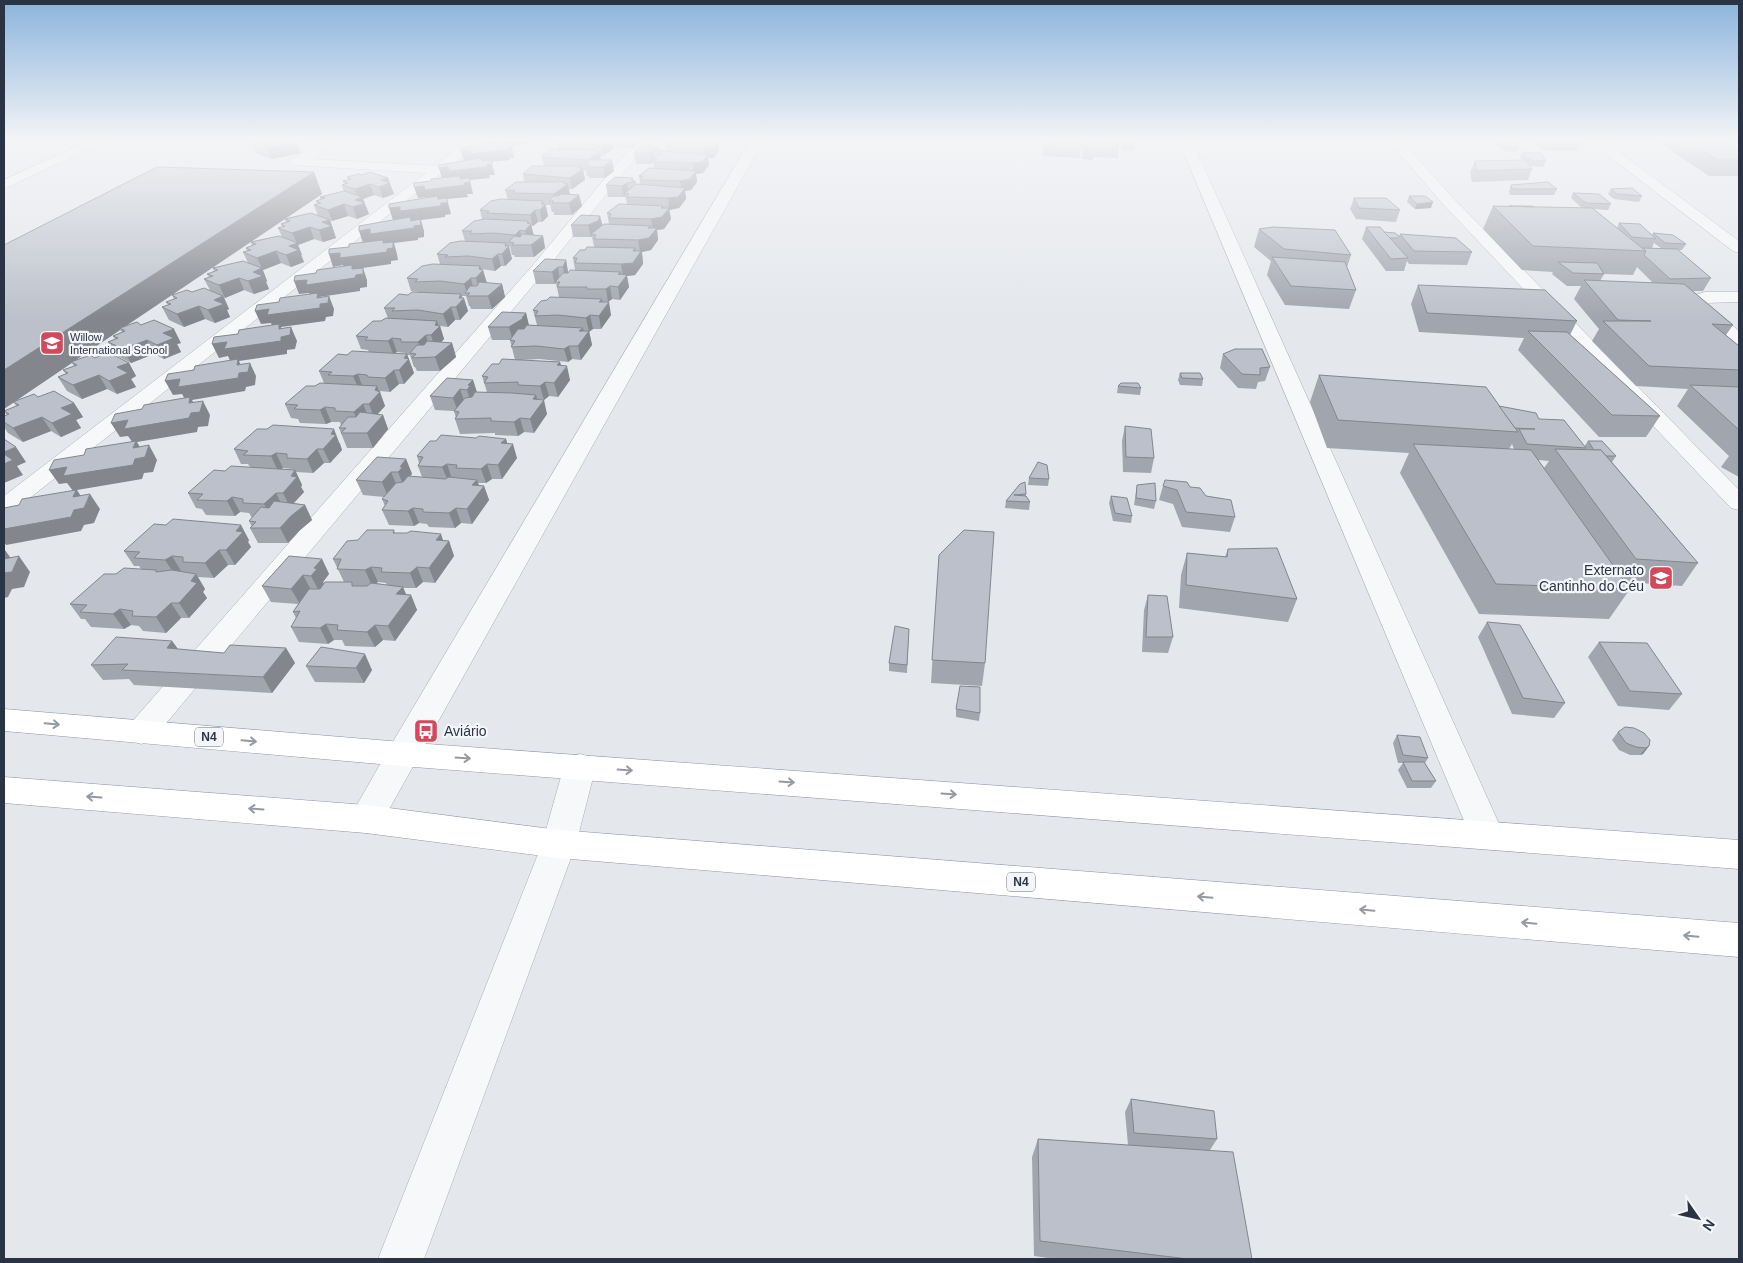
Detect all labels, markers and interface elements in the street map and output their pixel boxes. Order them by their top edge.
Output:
school or university icon: Willow International School [39,330,65,356]
place label: Willow International School [70,331,167,356]
place label: Externato Cantinho do Céu [1539,562,1644,594]
school or university icon: Externato Cantinho do Céu [1648,565,1674,591]
bus stop icon: Aviário [413,718,439,744]
one-way arrow [44,719,60,729]
place label: Aviário [444,723,487,739]
road number: N4 [195,728,223,746]
one-way arrow [241,736,257,746]
one-way arrow [455,754,471,763]
one-way arrow [617,765,633,775]
one-way arrow [779,778,795,787]
one-way arrow [941,790,957,799]
one-way arrow [86,792,102,801]
one-way arrow [248,804,264,814]
road number: N4 [1007,872,1035,892]
one-way arrow [1197,892,1213,902]
one-way arrow [1359,905,1375,915]
one-way arrow [1521,918,1537,928]
one-way arrow [1683,932,1699,941]
north arrow [1673,1193,1723,1243]
text: N [1699,1217,1718,1234]

